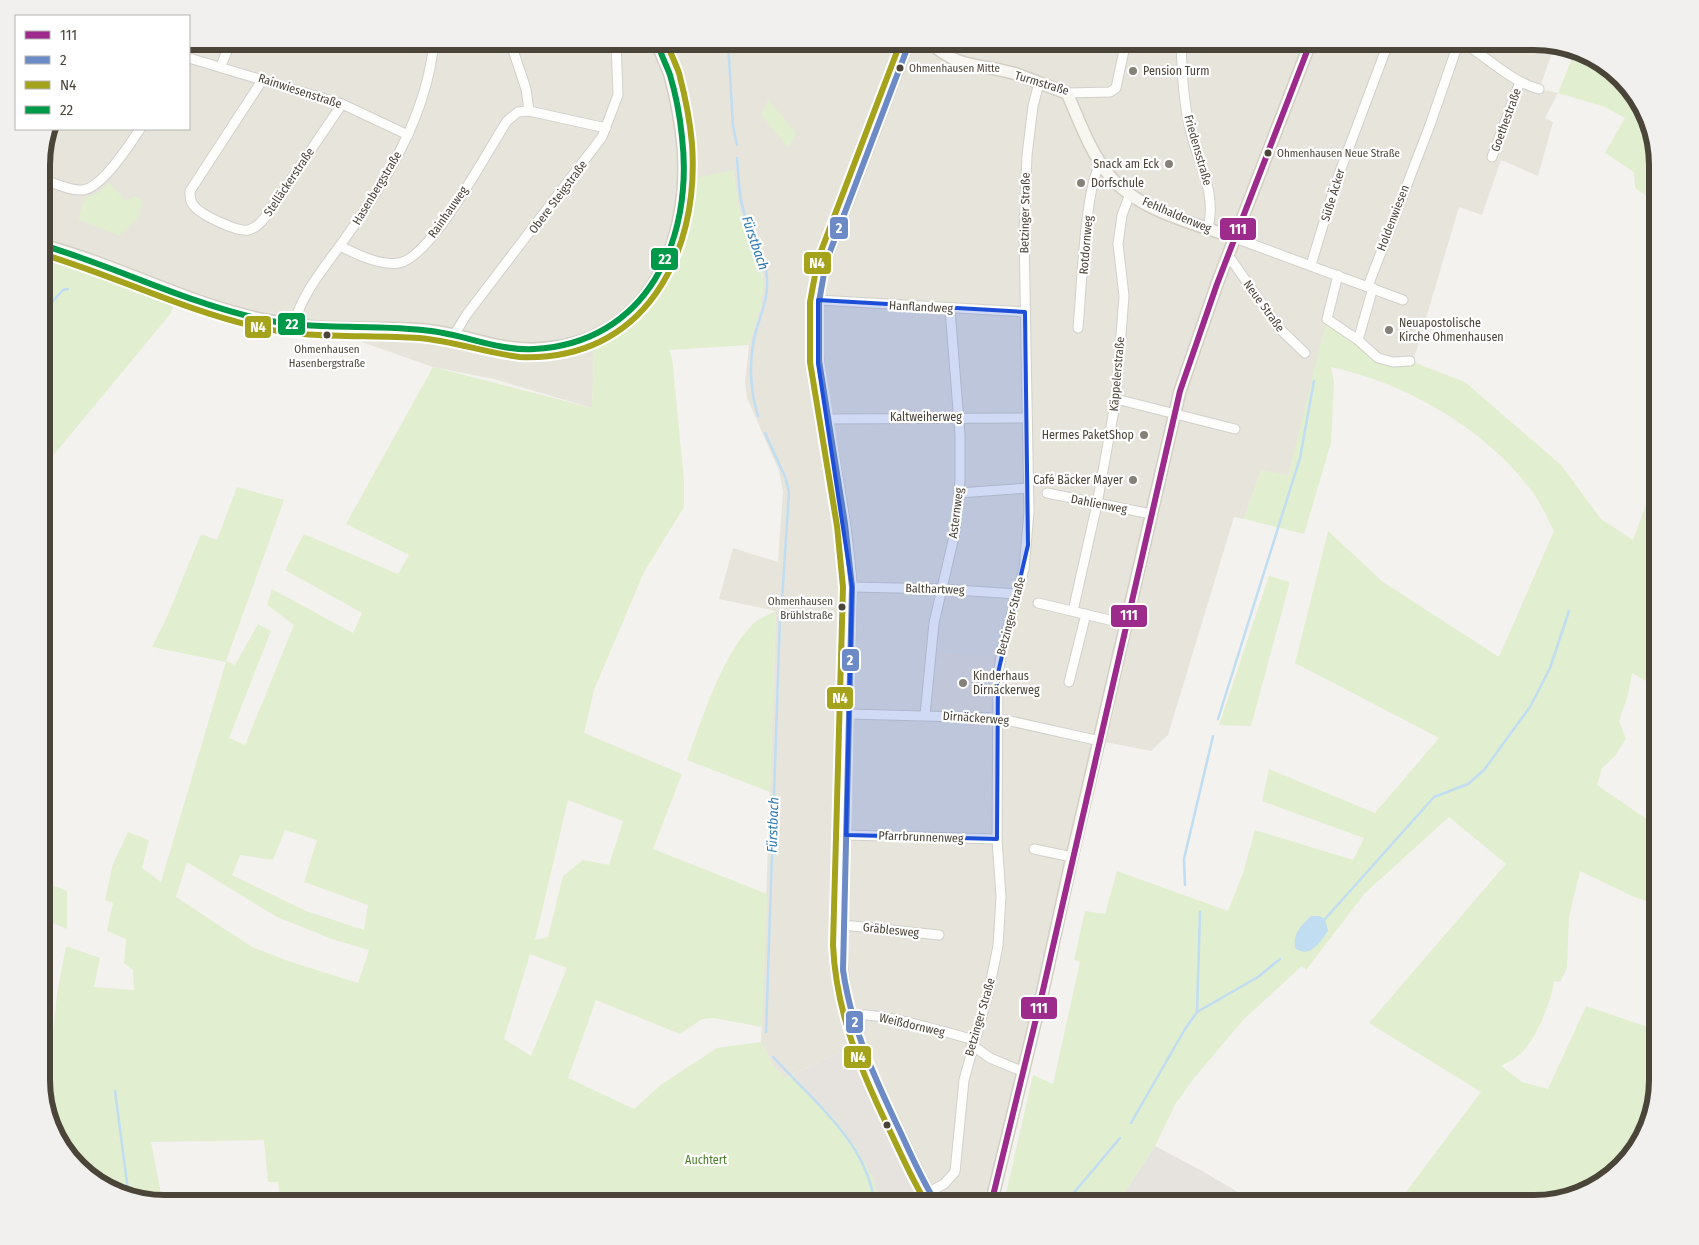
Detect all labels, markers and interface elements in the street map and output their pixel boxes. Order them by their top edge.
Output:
legend [15,15,190,130]
text: 111 [60,26,77,44]
text: 2 [60,51,67,69]
place label: Ohmenhausen Mitte [909,62,1000,75]
marker: Ohmenhausen Mitte [895,63,905,73]
place label: Pension Turm [1143,64,1210,78]
marker: Pension Turm [1127,65,1139,77]
street label: Turmstraße [1013,68,1071,98]
street label: Rainwiesenstraße [256,71,344,111]
text: N4 [60,76,76,94]
street label: Goethestraße [1488,86,1524,154]
text: 22 [60,101,74,119]
street label: Friedensstraße [1181,113,1215,187]
street label: Stelläckerstraße [261,145,317,219]
place label: Ohmenhausen Neue Straße [1277,147,1400,160]
marker: Ohmenhausen Neue Straße [1263,148,1273,158]
street label: Hasenbergstraße [350,149,405,227]
place label: Snack am Eck [1093,157,1159,171]
street label: Obere Steigstraße [526,158,590,236]
marker: Snack am Eck [1163,158,1175,170]
street label: Süße Äcker [1317,166,1348,223]
street label: Betzinger Straße [1017,172,1033,254]
place label: Dorfschule [1091,176,1144,190]
marker: Dorfschule [1075,177,1087,189]
street label: Rainhauweg [425,183,471,240]
street label: Holdenwiesen [1374,183,1412,253]
street label: Fehlhaldenweg [1140,194,1214,236]
water label: Fürstbach [738,214,772,272]
street label: Rotdornweg [1076,215,1096,275]
line badge: 2 [829,216,849,240]
line badge: 111 [1219,217,1257,241]
text: 2 [835,220,843,237]
text: 111 [1229,221,1247,238]
line badge: 22 [650,247,679,271]
text: 22 [658,251,672,268]
line badge: N4 [803,251,832,275]
text: N4 [809,255,825,272]
street label: Neue Straße [1241,278,1287,335]
street label: Hanflandweg [889,298,954,316]
line badge: 22 [277,312,306,336]
line badge: N4 [244,315,272,339]
text: 22 [285,316,299,333]
place label: Neuapostolische Kirche Ohmenhausen [1399,316,1504,344]
text: N4 [250,319,266,336]
marker: Neuapostolische Kirche Ohmenhausen [1383,324,1395,336]
marker: Ohmenhausen Hasenbergstraße [322,330,332,340]
street label: Käppelerstraße [1107,336,1127,412]
place label: Ohmenhausen Hasenbergstraße [289,343,365,370]
street label: Kaltweiherweg [890,410,962,424]
place label: Hermes PaketShop [1042,428,1134,442]
marker: Hermes PaketShop [1138,429,1150,441]
place label: Café Bäcker Mayer [1033,473,1124,487]
marker: Café Bäcker Mayer [1127,474,1139,486]
street label: Asternweg [946,486,966,539]
street label: Dahlienweg [1070,492,1129,516]
street label: Betzinger Straße [994,575,1028,657]
street label: Balthartweg [905,581,965,597]
place label: Ohmenhausen Brühlstraße [768,595,833,622]
marker: Ohmenhausen Brühlstraße [837,602,847,612]
line badge: 111 [1110,604,1148,628]
text: 111 [1120,607,1138,624]
line badge: 2 [841,648,860,672]
text: 2 [846,652,854,669]
place label: Kinderhaus Dirnäckerweg [973,669,1040,697]
marker: Kinderhaus Dirnäckerweg [957,677,969,689]
line badge: N4 [826,686,854,710]
text: N4 [832,690,848,707]
street label: Dirnäckerweg [942,709,1010,727]
water label: Fürstbach [764,797,782,853]
street label: Pfarrbrunnenweg [878,829,964,845]
street label: Gräblesweg [862,920,920,940]
street label: Betzinger Straße [962,976,998,1058]
line badge: 111 [1020,996,1058,1020]
text: 111 [1030,1000,1048,1017]
line badge: 2 [845,1010,864,1034]
street label: Weißdornweg [878,1011,947,1039]
text: 2 [851,1014,859,1031]
line badge: N4 [843,1045,872,1069]
text: N4 [850,1049,866,1066]
unlabelled marker [882,1120,892,1130]
park label: Auchtert [685,1153,727,1167]

